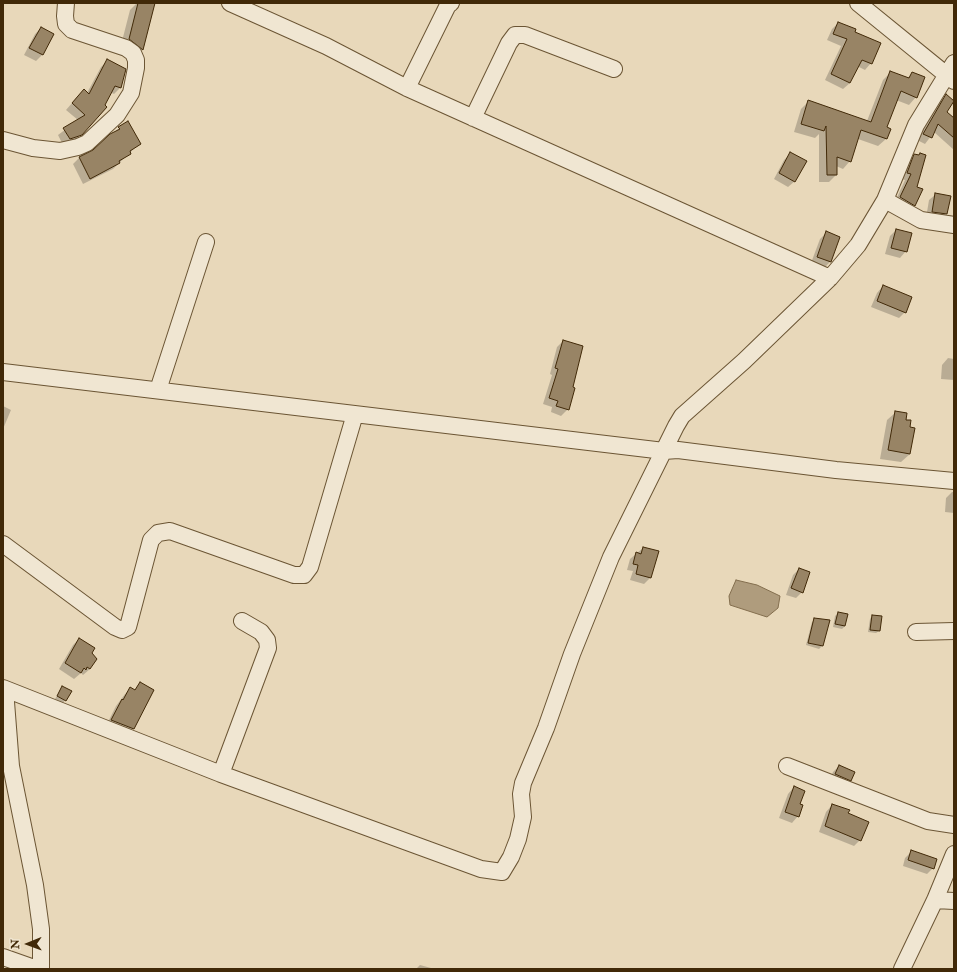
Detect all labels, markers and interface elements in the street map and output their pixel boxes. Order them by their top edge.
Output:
north arrow [8,924,48,964]
text: N [9,939,22,949]

